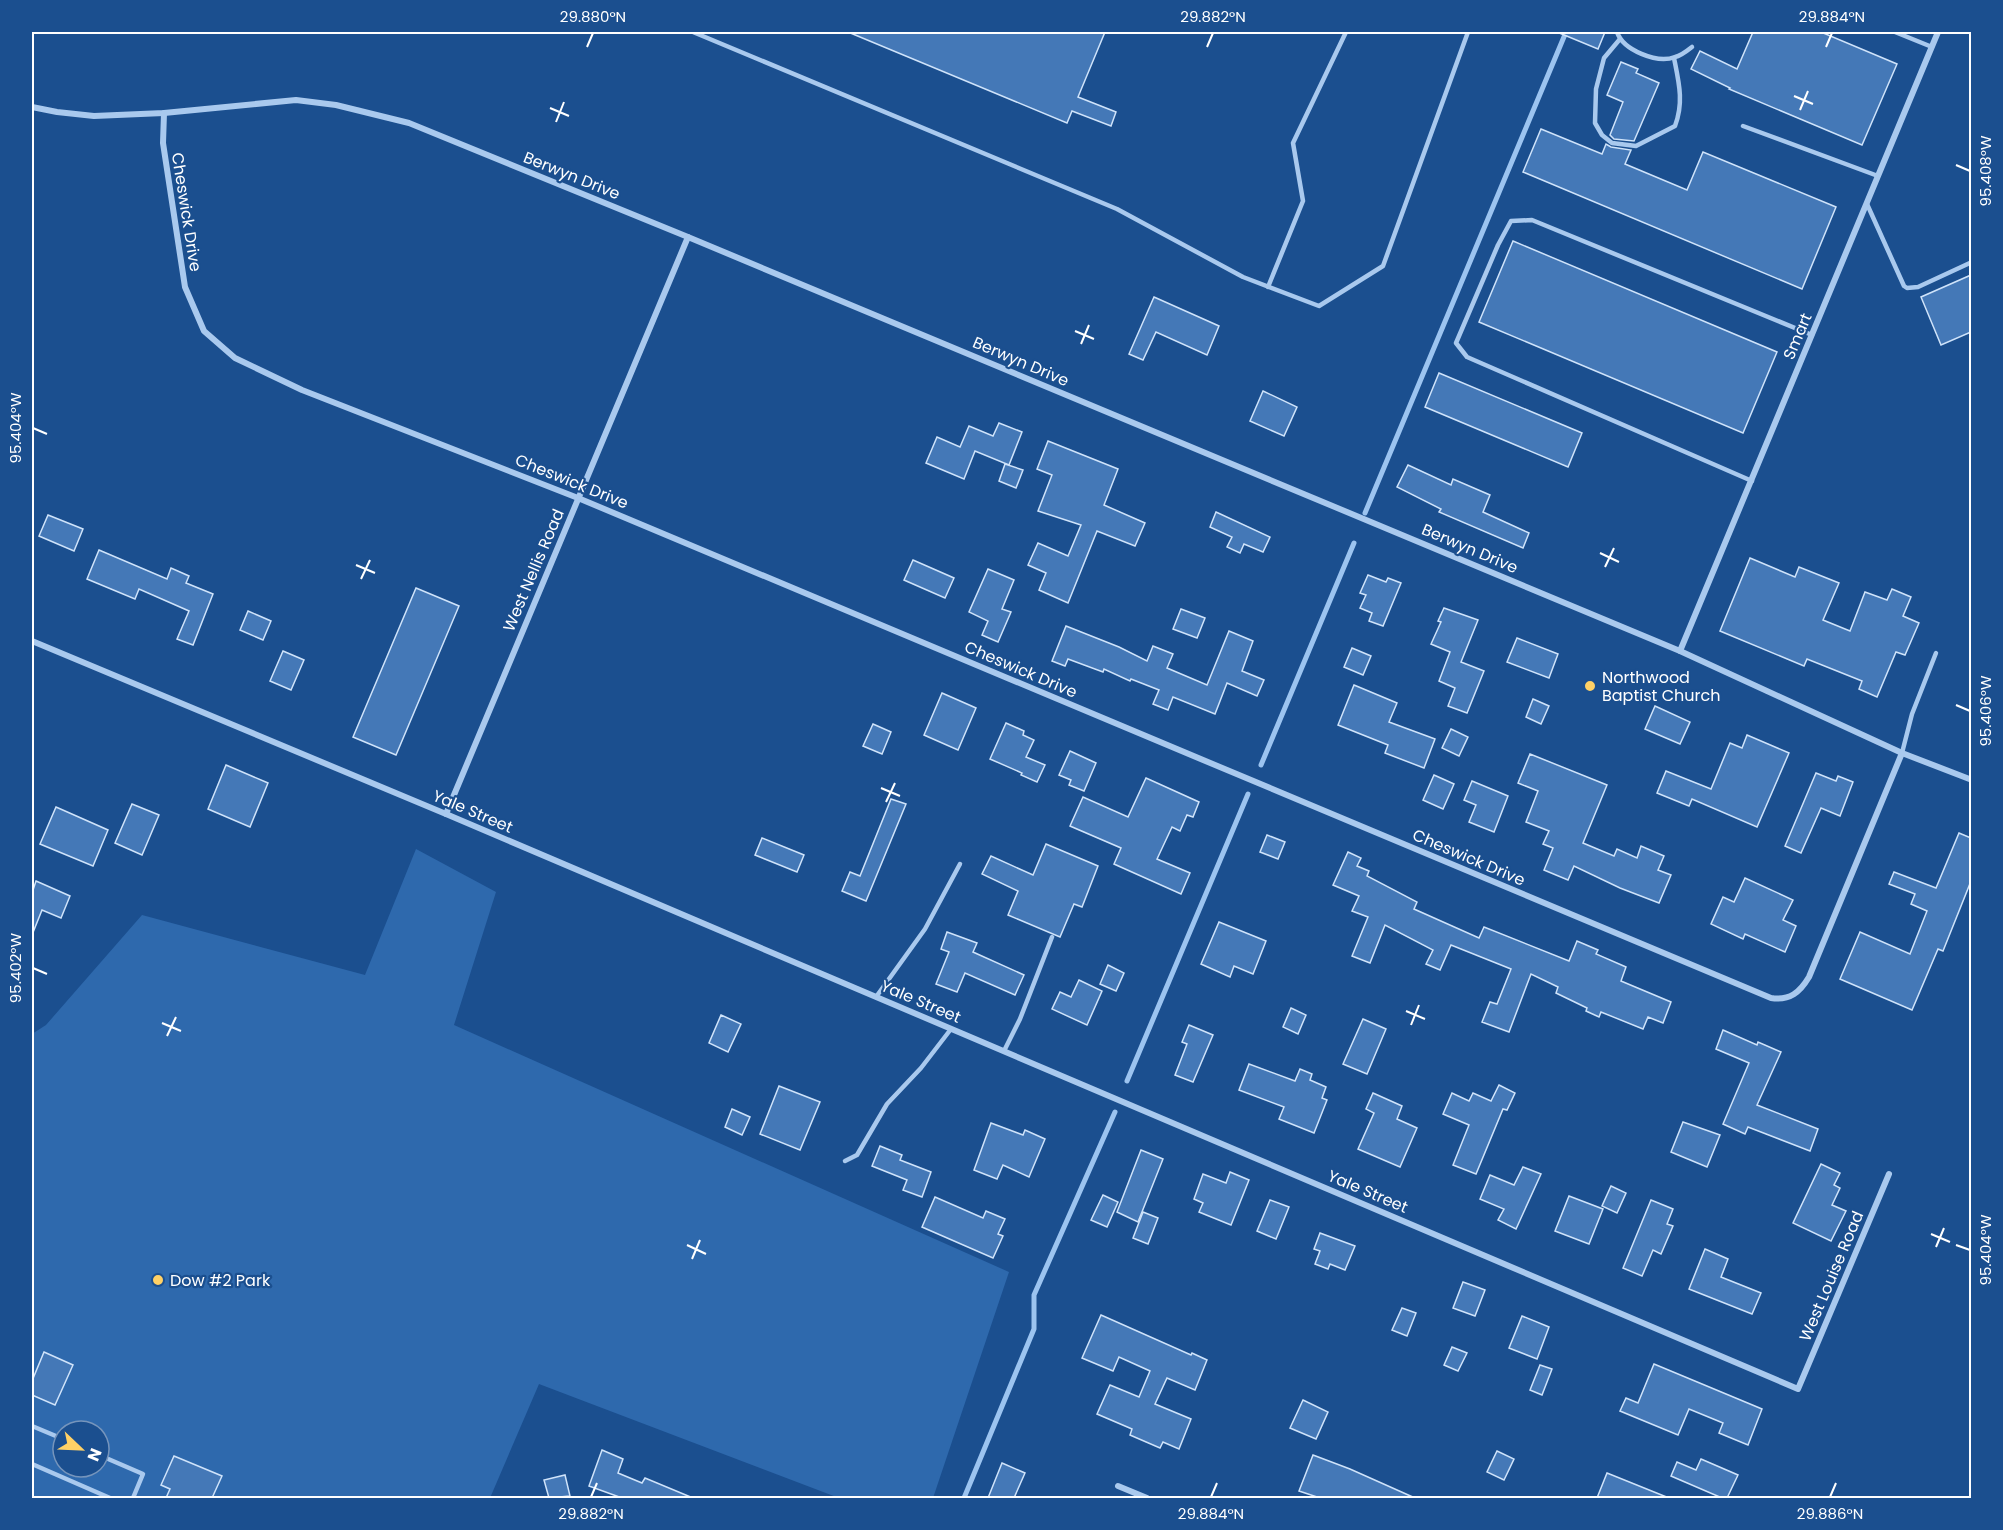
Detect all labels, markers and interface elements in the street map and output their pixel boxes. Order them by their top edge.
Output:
text: 29.880°N [560,6,626,27]
text: 29.882°N [1180,6,1246,27]
text: 29.884°N [1799,6,1865,27]
text: 95.408°W [1975,135,1996,207]
street label: Berwyn Drive [520,146,624,205]
street label: Cheswick Drive [166,151,207,273]
street label: Smart [1777,309,1818,363]
street label: Berwyn Drive [969,331,1073,392]
text: 95.404°W [5,392,26,464]
street label: Cheswick Drive [512,448,632,515]
street label: West Nellis Road [497,505,570,635]
street label: Berwyn Drive [1418,518,1522,579]
street label: Cheswick Drive [961,635,1081,704]
place label: Northwood Baptist Church [1602,666,1720,707]
text: 95.406°W [1975,675,1996,747]
marker: Northwood Baptist Church [1583,679,1597,693]
street label: Yale Street [429,784,517,839]
street label: Cheswick Drive [1409,823,1529,892]
text: 95.402°W [5,932,26,1003]
street label: Yale Street [877,974,965,1029]
street label: Yale Street [1324,1164,1412,1219]
street label: West Louise Road [1794,1208,1869,1345]
text: 95.404°W [1975,1214,1996,1286]
place label: Dow #2 Park [170,1269,271,1292]
marker: Dow #2 Park [151,1273,165,1287]
north arrow [51,1419,111,1479]
text: N [81,1445,107,1465]
text: 29.882°N [558,1503,624,1524]
text: 29.884°N [1178,1503,1244,1524]
text: 29.886°N [1797,1503,1863,1524]

